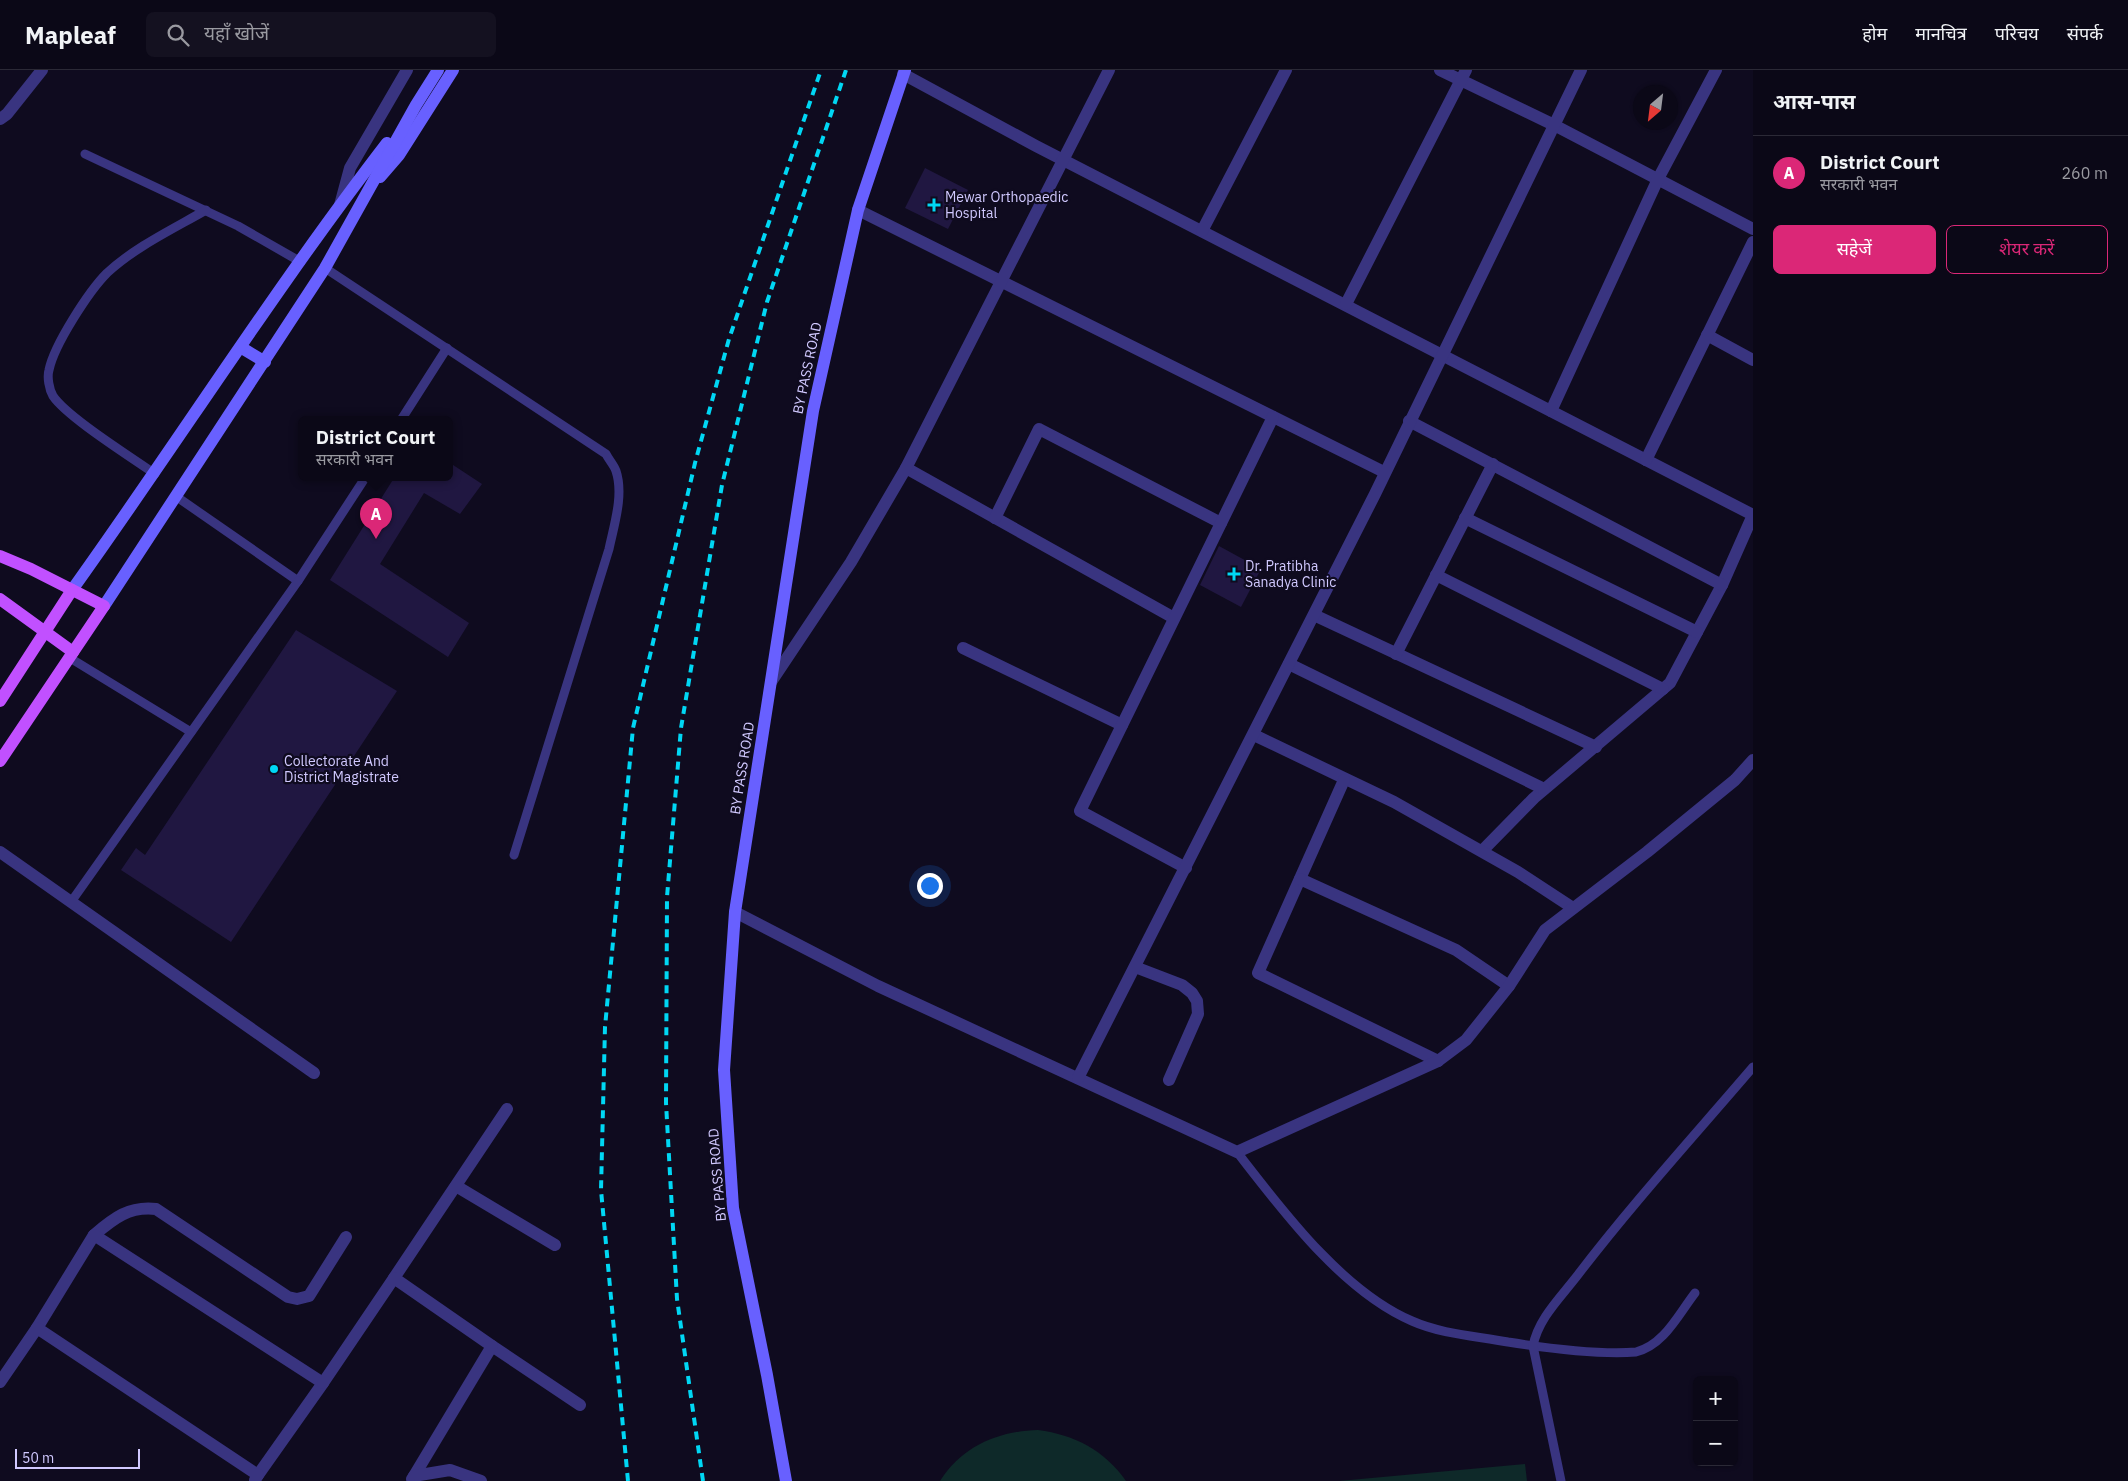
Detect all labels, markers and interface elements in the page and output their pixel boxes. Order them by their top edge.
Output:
search box [146,12,496,57]
text: Mapleaf [25,19,116,51]
icon: search [164,21,192,49]
text: यहाँ खोजें [204,21,269,45]
text: होम [1862,22,1887,45]
text: मानचित्र [1915,22,1967,45]
text: परिचय [1995,22,2039,45]
text: संपर्क [2067,22,2103,45]
north arrow [1633,85,1678,130]
text: आस-पास [1773,87,1856,115]
text: District Court [1820,150,1940,174]
text: A [1784,163,1794,183]
text: 260 m [2061,163,2108,183]
text: सरकारी भवन [1820,174,1897,194]
place label: Mewar Orthopaedic Hospital [945,188,1068,222]
marker: Mewar Orthopaedic Hospital [927,198,941,212]
button: सहेजें [1773,225,1936,274]
button: शेयर करें [1946,225,2108,274]
street label: BY PASS ROAD [788,320,826,416]
popup [298,416,453,481]
text: District Court [316,425,435,449]
text: सरकारी भवन [316,449,393,469]
pin: A [360,498,392,539]
place label: Dr. Pratibha Sanadya Clinic [1245,557,1336,591]
marker: Dr. Pratibha Sanadya Clinic [1227,567,1241,581]
street label: BY PASS ROAD [726,720,758,816]
place label: Collectorate And District Magistrate [284,752,399,786]
marker: Collectorate And District Magistrate [268,763,280,775]
your location [917,873,943,899]
street label: BY PASS ROAD [704,1128,730,1222]
map controls [1693,1376,1738,1466]
button: + [1693,1376,1738,1421]
button: − [1693,1421,1738,1466]
scale bar [15,1446,140,1469]
text: 50 m [22,1449,54,1467]

